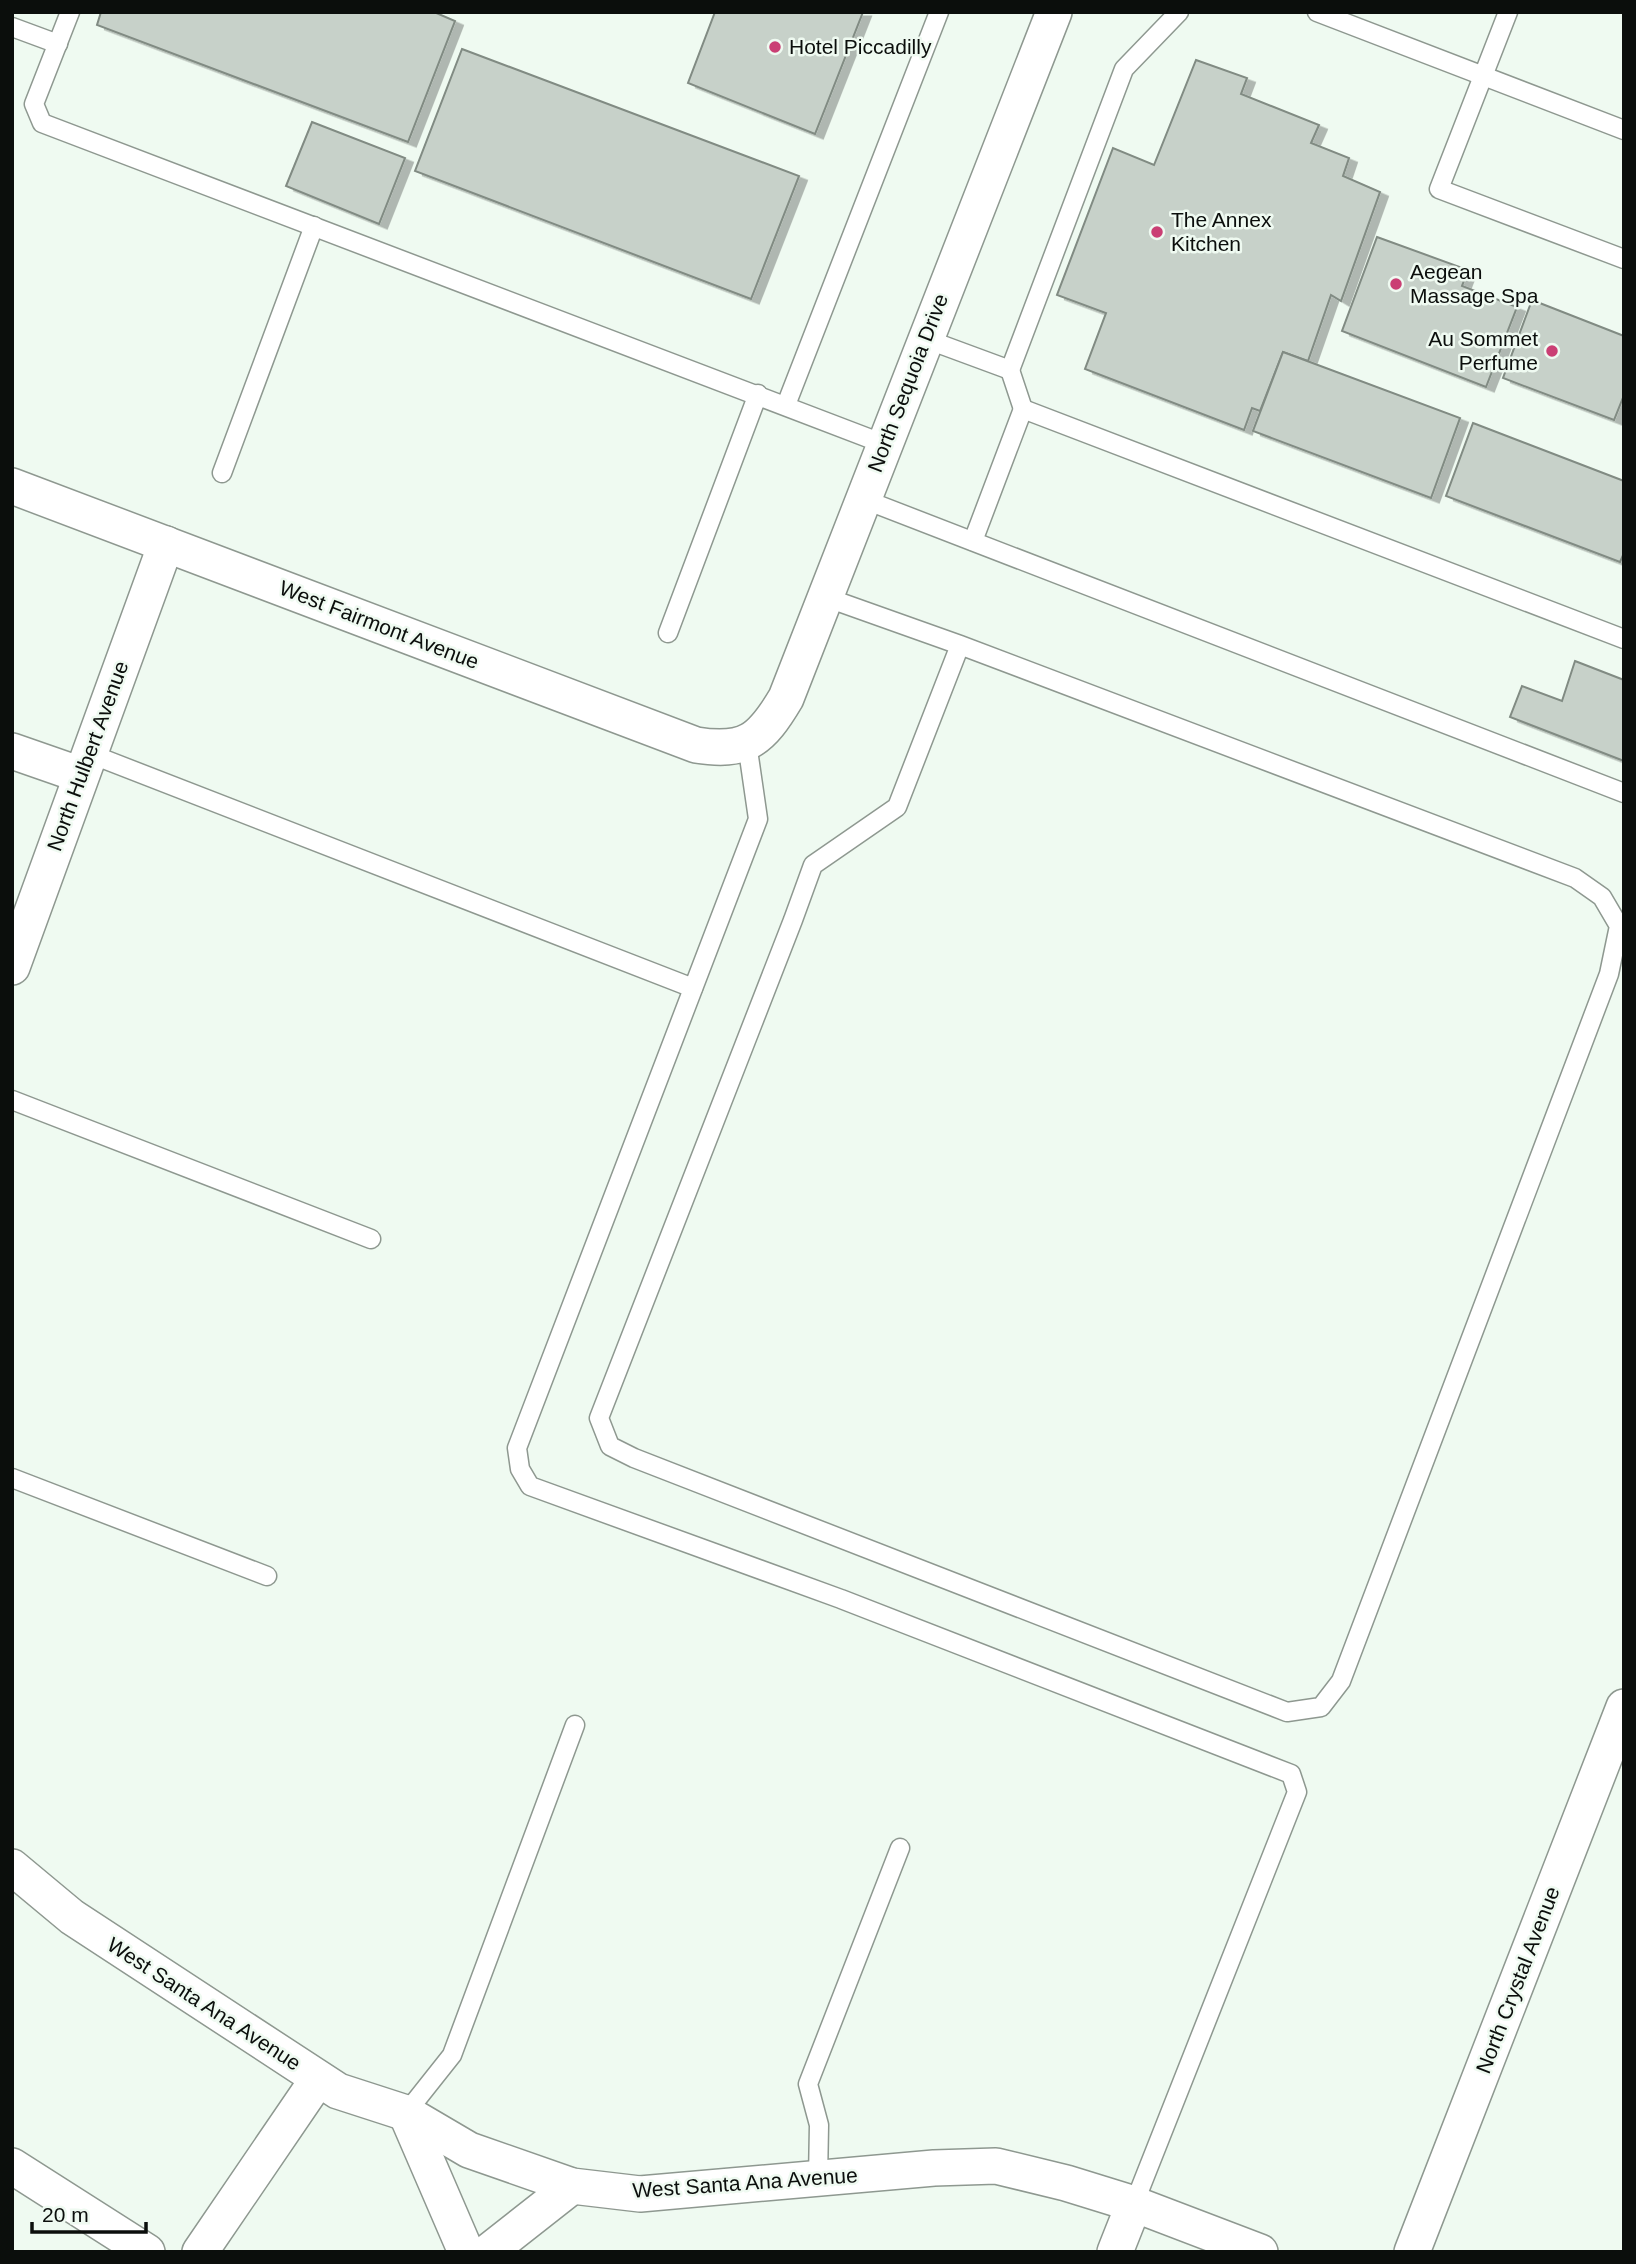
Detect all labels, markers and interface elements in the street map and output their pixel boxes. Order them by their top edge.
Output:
place label: Hotel Piccadilly [789,35,932,58]
marker: Hotel Piccadilly [767,39,783,55]
place label: The Annex Kitchen [1171,208,1272,255]
marker: The Annex Kitchen [1149,224,1165,240]
place label: Aegean Massage Spa [1410,260,1539,307]
marker: Aegean Massage Spa [1388,276,1404,292]
street label: North Sequoia Drive [863,290,952,475]
place label: Au Sommet Perfume [1428,327,1538,374]
marker: Au Sommet Perfume [1544,343,1560,359]
street label: West Fairmont Avenue [276,576,482,673]
street label: North Hulbert Avenue [42,658,133,854]
street label: North Crystal Avenue [1471,1883,1564,2076]
street label: West Santa Ana Avenue [103,1932,305,2075]
street label: West Santa Ana Avenue [632,2163,858,2202]
scale bar [32,2190,145,2234]
text: 20 m [42,2203,89,2226]

